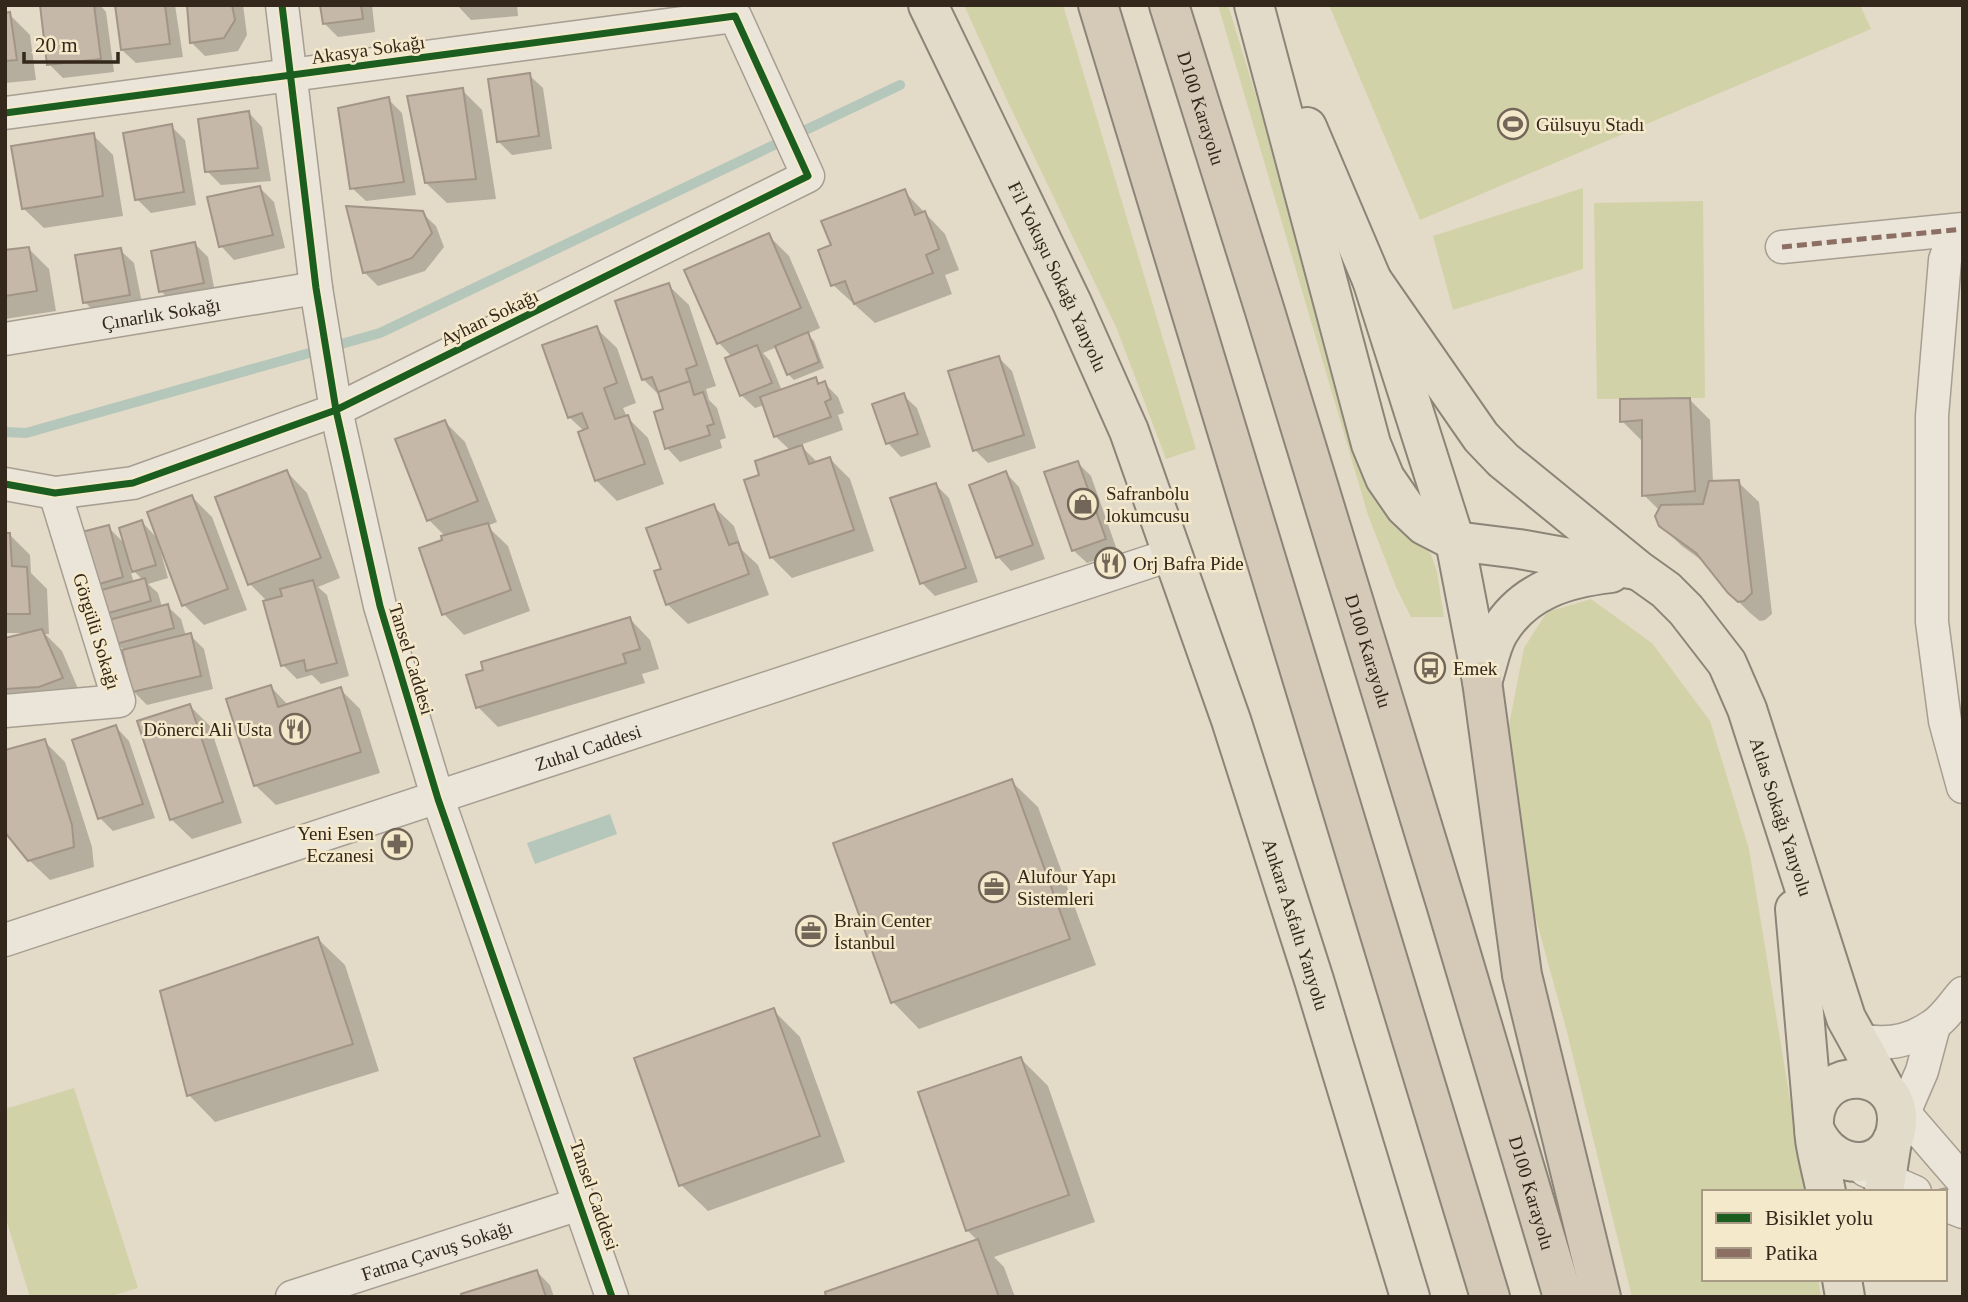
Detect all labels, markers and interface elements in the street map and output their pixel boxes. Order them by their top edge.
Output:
scale bar [24,21,119,65]
street label: Akasya Sokağı [310,31,426,68]
text: 20 m [35,33,78,57]
street label: D100 Karayolu [1173,49,1229,168]
sports icon: Gülsuyu Stadı [1496,107,1530,141]
place label: Gülsuyu Stadı [1536,114,1644,135]
street label: Fil Yokuşu Sokağı Yanyolu [1004,178,1111,375]
street label: Ayhan Sokağı [437,285,542,350]
street label: Çınarlık Sokağı [100,294,222,334]
place label: Safranbolu lokumcusu [1106,483,1190,526]
shop icon: Safranbolu lokumcusu [1066,487,1100,521]
restaurant icon: Orj Bafra Pide [1093,546,1127,580]
place label: Orj Bafra Pide [1133,553,1244,574]
street label: Görgülü Sokağı [69,570,124,692]
street label: D100 Karayolu [1341,592,1396,711]
street label: Tansel Caddesi [385,601,438,717]
bus stop icon: Emek [1413,651,1447,685]
place label: Emek [1453,658,1498,679]
restaurant icon: Dönerci Ali Usta [278,712,312,746]
place label: Dönerci Ali Usta [143,719,273,740]
street label: Zuhal Caddesi [532,721,644,775]
street label: Atlas Sokağı Yanyolu [1746,735,1816,899]
place label: Yeni Esen Eczanesi [297,823,374,866]
pharmacy icon: Yeni Esen Eczanesi [380,827,414,861]
street label: Ankara Asfaltı Yanyolu [1259,836,1333,1013]
place label: Alufour Yapı Sistemleri [1017,866,1116,909]
office icon: Alufour Yapı Sistemleri [977,870,1011,904]
place label: Brain Center İstanbul [834,910,932,953]
office icon: Brain Center İstanbul [794,914,828,948]
street label: D100 Karayolu [1505,1133,1558,1253]
street label: Tansel Caddesi [566,1137,623,1253]
legend [1702,1190,1947,1281]
text: Bisiklet yolu [1765,1206,1873,1230]
street label: Fatma Çavuş Sokağı [359,1216,515,1285]
text: Patika [1765,1241,1818,1265]

